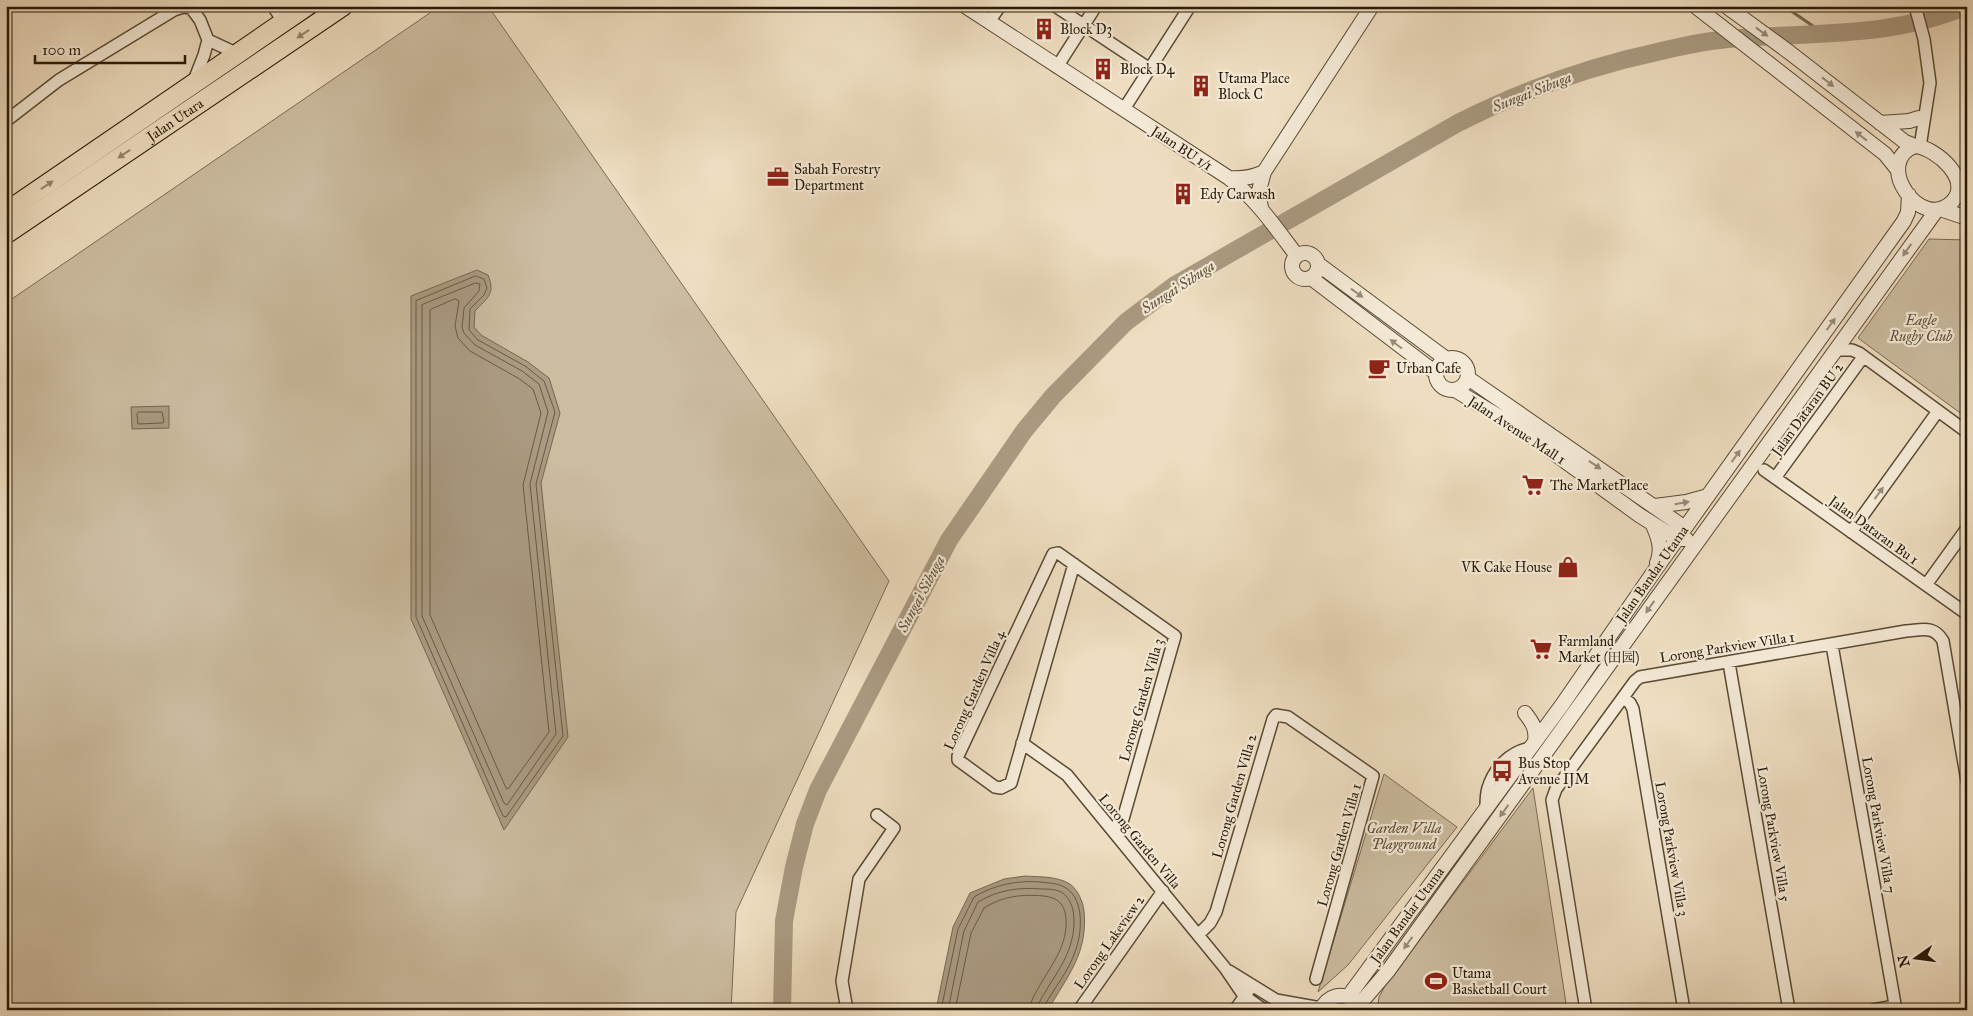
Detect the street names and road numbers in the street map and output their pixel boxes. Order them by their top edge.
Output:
street label: Jalan Utara [142,95,207,147]
street label: Jalan BU 1/1 [1146,121,1216,176]
street label: Jalan Dataran BU 2 [1767,359,1848,461]
street label: Jalan Avenue Mall 1 [1462,391,1569,469]
street label: Jalan Dataran Bu 1 [1823,491,1922,570]
street label: Jalan Bandar Utama [1611,522,1693,628]
street label: Lorong Garden Villa 4 [940,626,1009,753]
street label: Lorong Parkview Villa 1 [1658,628,1796,667]
street label: Lorong Garden Villa 3 [1116,637,1167,764]
street label: Lorong Garden Villa 2 [1209,732,1260,860]
street label: Lorong Parkview Villa 7 [1858,755,1899,895]
street label: Lorong Parkview Villa 5 [1753,765,1794,904]
street label: Lorong Parkview Villa 3 [1651,780,1692,918]
street label: Lorong Garden Villa 1 [1314,781,1365,909]
street label: Lorong Garden Villa [1095,790,1184,892]
street label: Jalan Bandar Utama [1366,864,1449,969]
street label: Lorong Lakeview 2 [1071,892,1148,993]

